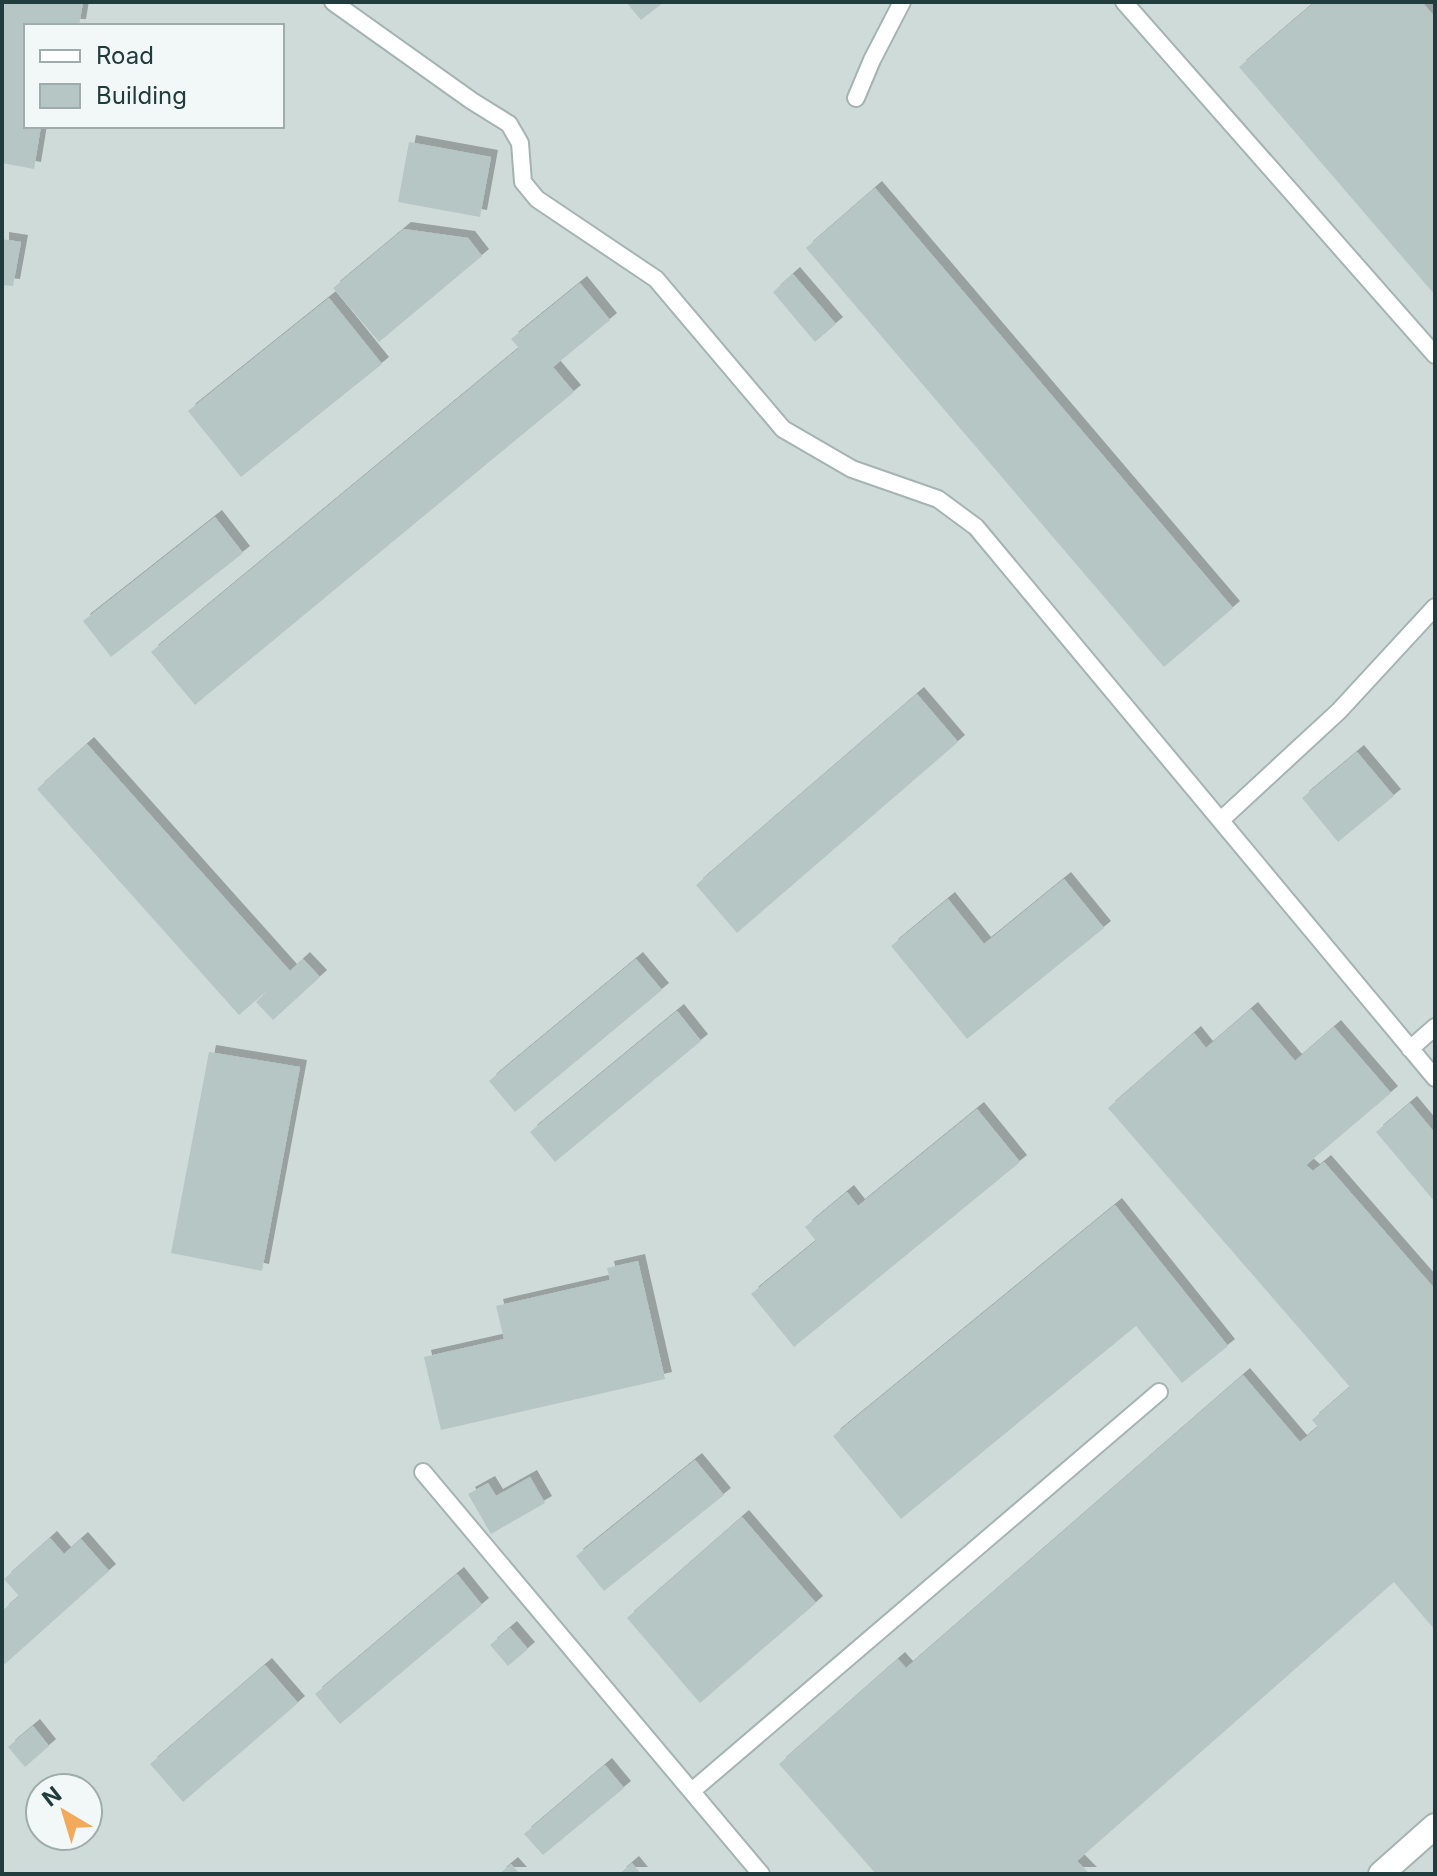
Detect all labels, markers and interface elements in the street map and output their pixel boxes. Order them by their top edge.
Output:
legend [24,24,284,128]
text: Road [96,41,154,70]
text: Building [96,81,187,110]
north arrow [24,1772,104,1852]
text: N [37,1781,66,1812]

